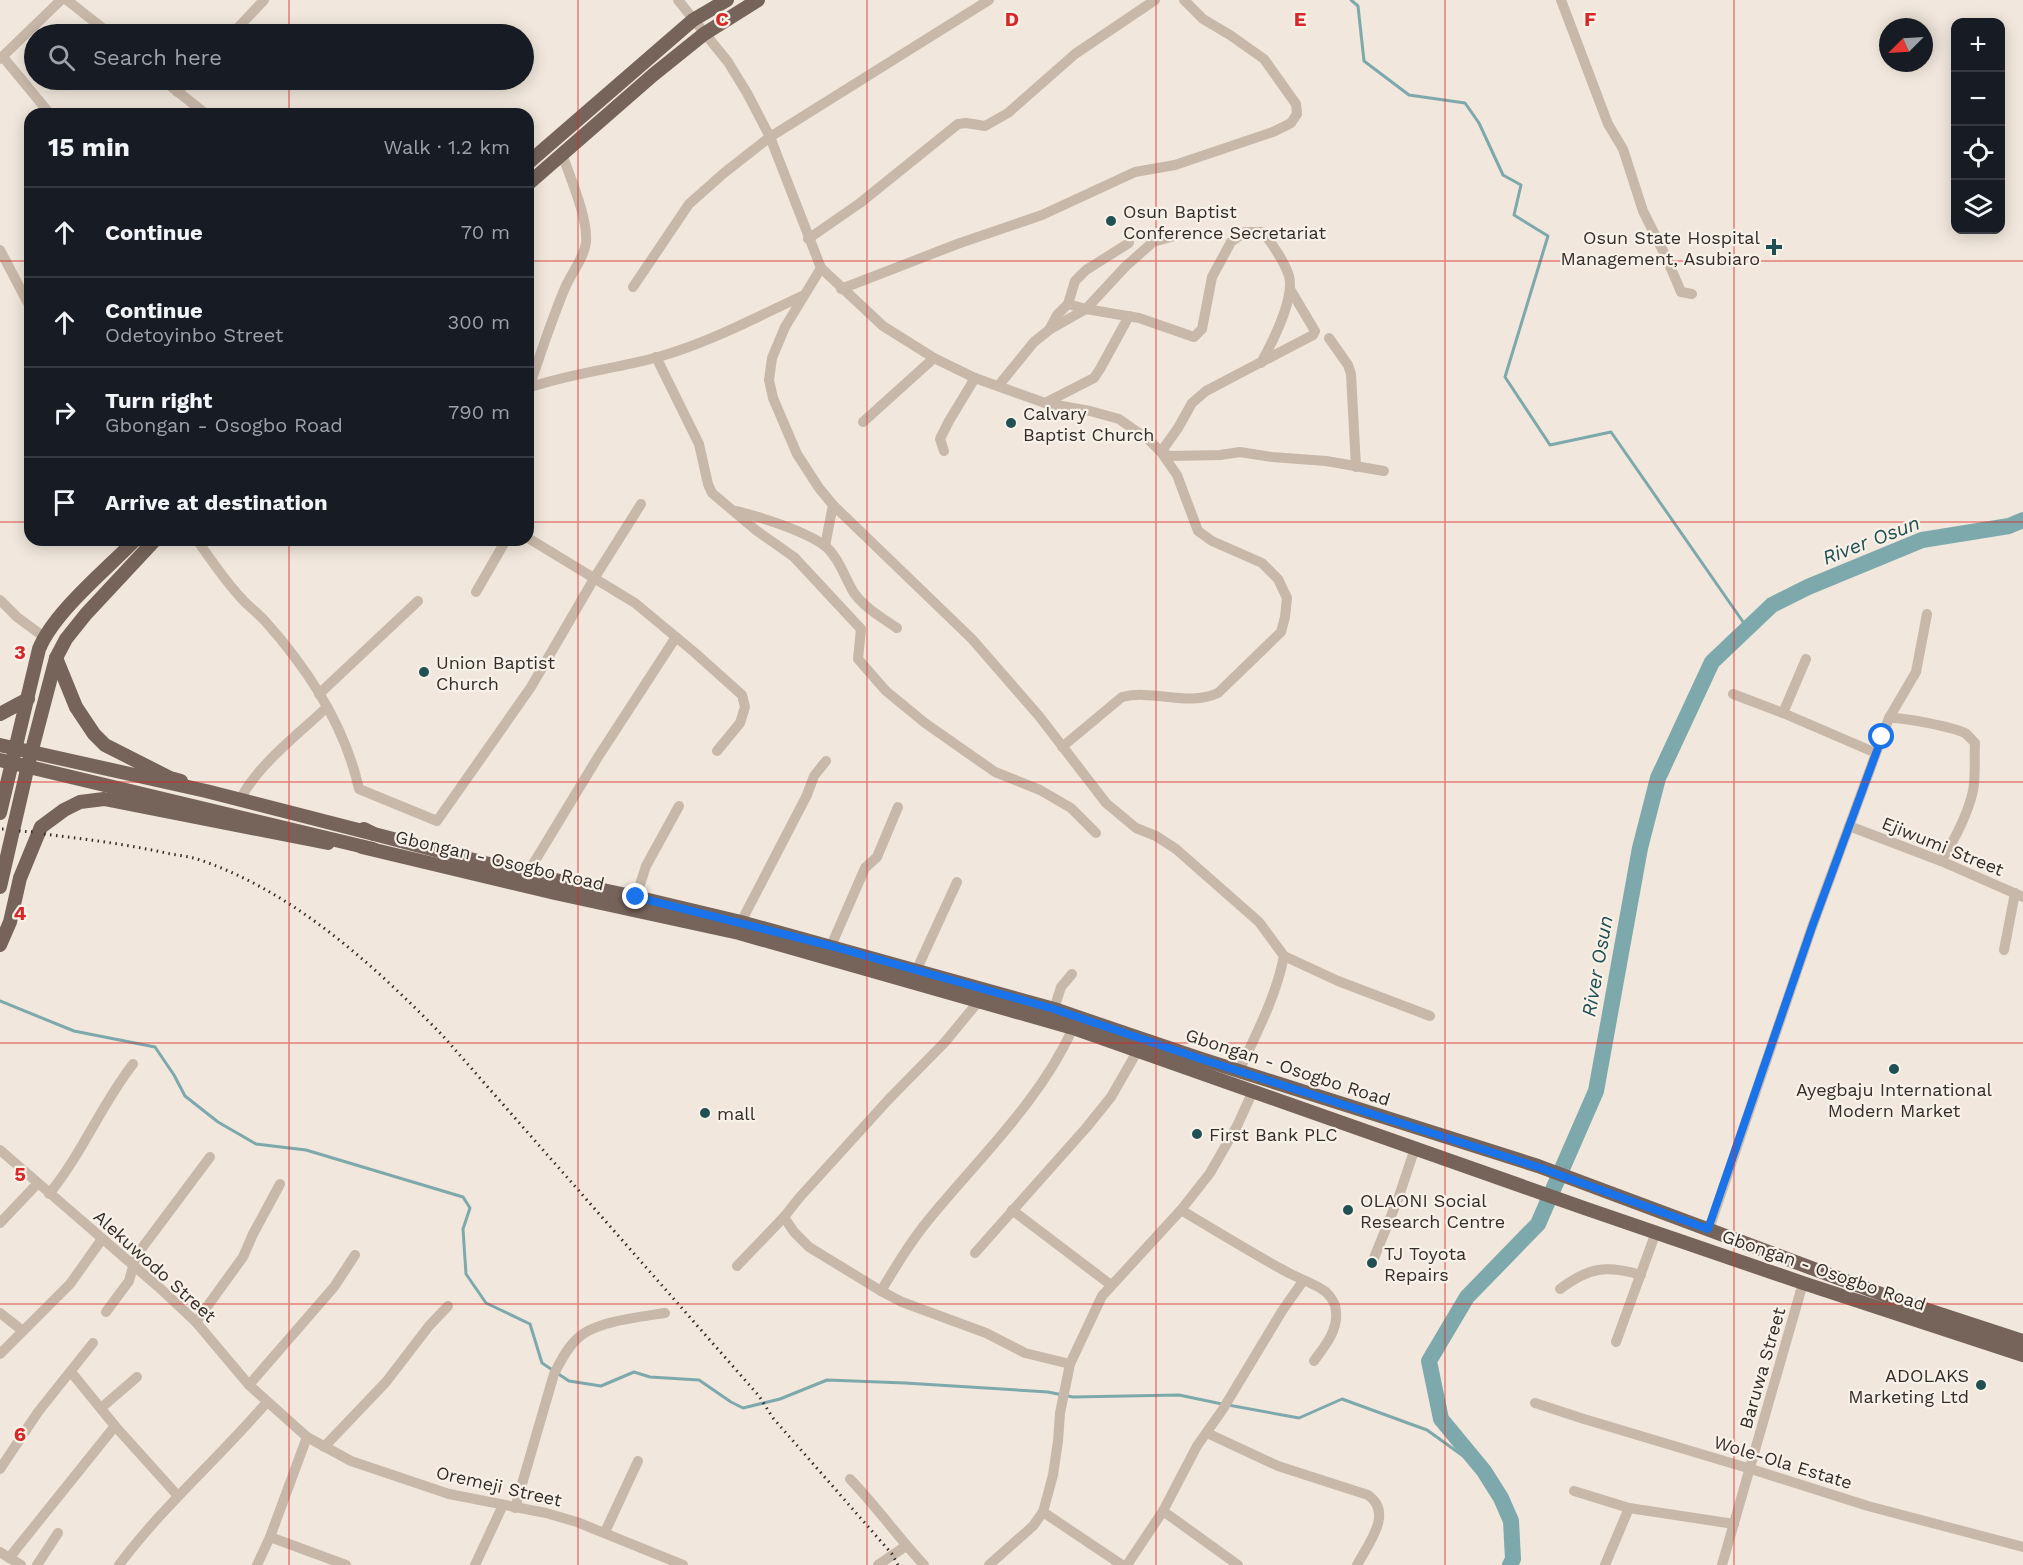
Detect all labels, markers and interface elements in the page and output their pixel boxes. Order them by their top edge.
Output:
text: C [715,7,729,31]
text: D [1005,7,1019,31]
text: E [1294,7,1306,31]
text: F [1584,7,1596,31]
north arrow [1879,18,1933,72]
map controls [1951,18,2005,234]
button: + [1951,18,2005,72]
search box [24,24,534,90]
icon: search [45,41,78,74]
text: Search here [93,45,222,70]
button: − [1951,72,2005,126]
button: locate [1951,126,2005,180]
text: 15 min [48,132,130,162]
text: Walk · 1.2 km [383,135,510,159]
button: layers [1951,180,2005,234]
place label: Osun Baptist Conference Secretariat [1123,201,1326,243]
marker: Osun Baptist Conference Secretariat [1104,214,1118,228]
icon: ahead [48,216,81,249]
text: Continue [105,220,203,245]
text: 70 m [461,220,510,244]
place label: Osun State Hospital Management, Asubiaro [1560,227,1760,269]
marker: Osun State Hospital Management, Asubiaro [1765,238,1783,256]
text: Continue [105,298,203,323]
icon: ahead [48,306,81,339]
text: 300 m [448,310,510,334]
text: Odetoyinbo Street [105,323,283,347]
text: Turn right [105,388,212,413]
icon: right [48,396,81,429]
text: 790 m [448,400,510,424]
place label: Calvary Baptist Church [1023,403,1154,445]
text: Gbongan - Osogbo Road [105,413,343,437]
marker: Calvary Baptist Church [1004,416,1018,430]
icon: arrive [48,486,81,519]
text: Arrive at destination [105,490,328,515]
water label: River Osun [1819,510,1923,570]
text: 3 [14,640,26,664]
place label: Union Baptist Church [436,652,556,694]
marker: Union Baptist Church [417,665,431,679]
route start [1868,723,1894,749]
street label: Ejiwumi Street [1879,812,2007,880]
street label: Gbongan - Osogbo Road [393,826,607,894]
route end [622,883,648,909]
text: 4 [14,901,27,925]
water label: River Osun [1576,914,1618,1018]
street label: Gbongan - Osogbo Road [1183,1024,1393,1110]
marker: Ayegbaju International Modern Market [1887,1062,1901,1076]
place label: Ayegbaju International Modern Market [1796,1079,1993,1121]
place label: mall [717,1103,756,1124]
marker: mall [698,1106,712,1120]
place label: First Bank PLC [1209,1124,1338,1145]
marker: First Bank PLC [1190,1127,1204,1141]
text: 5 [14,1162,26,1186]
place label: OLAONI Social Research Centre [1360,1190,1505,1232]
marker: OLAONI Social Research Centre [1341,1203,1355,1217]
street label: Alekuwodo Street [90,1206,221,1327]
street label: Gbongan - Osogbo Road [1719,1225,1929,1315]
place label: TJ Toyota Repairs [1384,1243,1466,1285]
marker: TJ Toyota Repairs [1365,1256,1379,1270]
street label: Baruwa Street [1735,1304,1789,1431]
place label: ADOLAKS Marketing Ltd [1848,1365,1969,1407]
marker: ADOLAKS Marketing Ltd [1974,1378,1988,1392]
text: 6 [14,1422,26,1446]
street label: Wole-Ola Estate [1711,1431,1855,1493]
street label: Oremeji Street [434,1461,564,1511]

